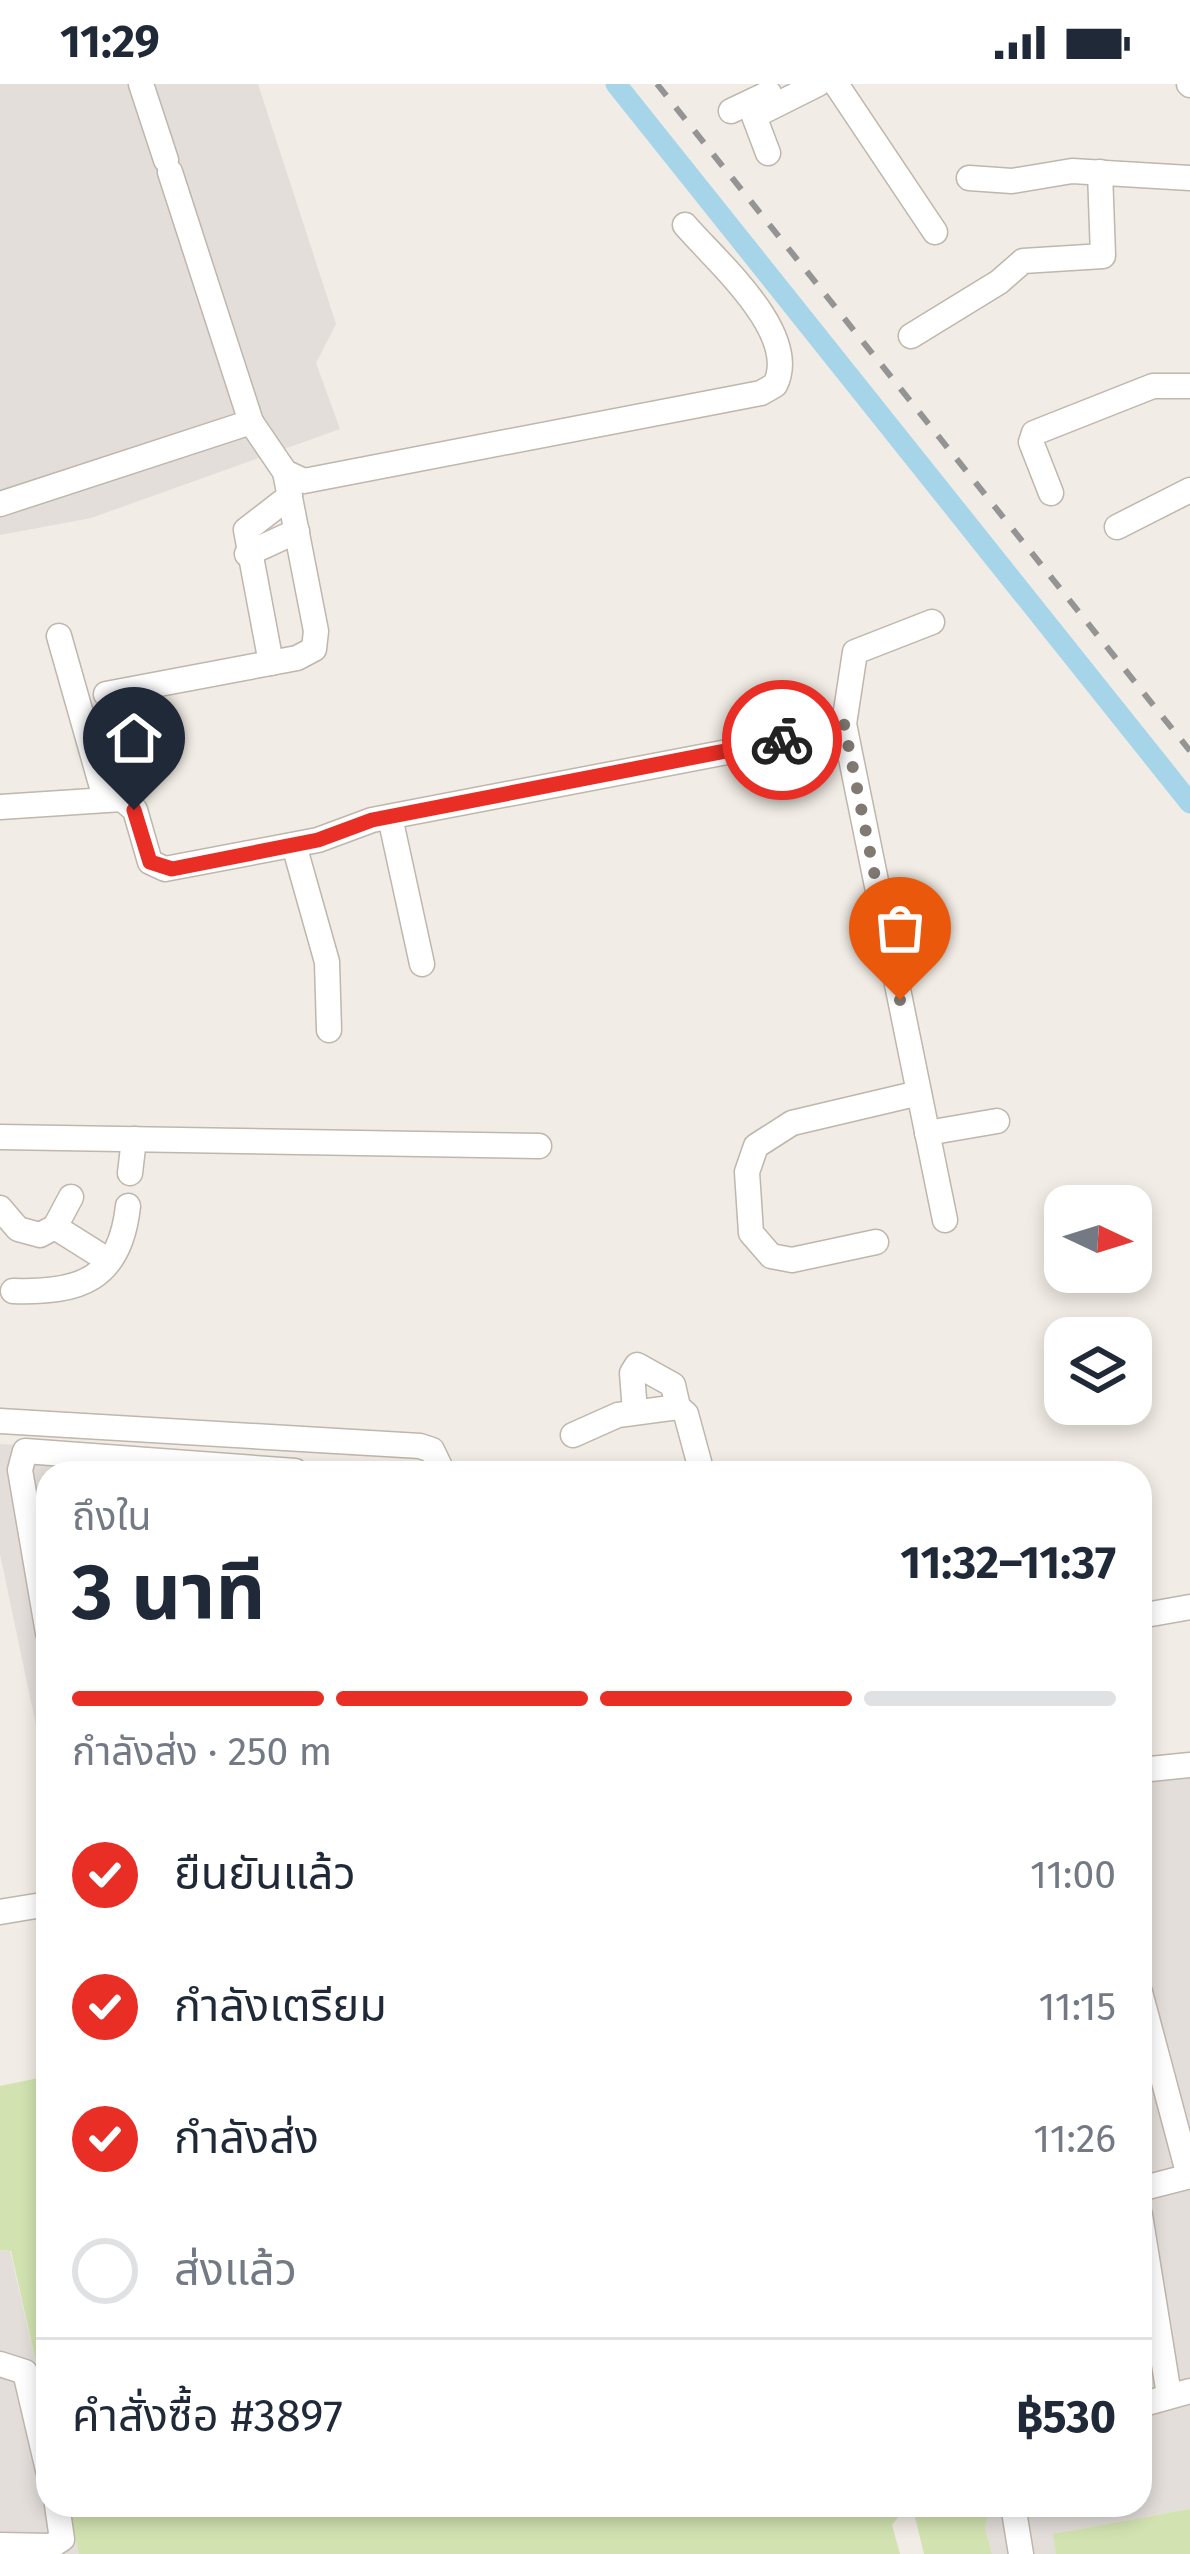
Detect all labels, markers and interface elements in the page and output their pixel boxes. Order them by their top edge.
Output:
text: 11:29 [60,15,160,69]
courier [722,680,842,800]
pin [83,687,185,810]
icon: home [101,705,167,771]
icon: bike [749,707,815,773]
pin [849,877,951,1000]
icon: bag [867,895,933,961]
north arrow [1044,1185,1152,1293]
map controls [1044,1185,1152,1425]
button: layers [1044,1317,1152,1425]
text: ถึงใน [72,1494,151,1540]
text: 11:32–11:37 [900,1536,1116,1590]
text: 3 นาที [72,1546,266,1640]
text: กำลังส่ง · 250 m [72,1729,332,1775]
icon: check [72,1842,138,1908]
text: ยืนยันแล้ว [174,1847,356,1901]
text: 11:00 [1030,1852,1116,1898]
icon: check [72,1974,138,2040]
text: กำลังเตรียม [174,1979,387,2033]
text: 11:15 [1039,1984,1116,2030]
icon: check [72,2106,138,2172]
text: กำลังส่ง [174,2111,319,2165]
text: 11:26 [1033,2116,1116,2162]
text: ส่งแล้ว [174,2243,297,2297]
text: คำสั่งซื้อ #3897 [72,2389,343,2443]
text: ฿530 [1016,2390,1116,2444]

